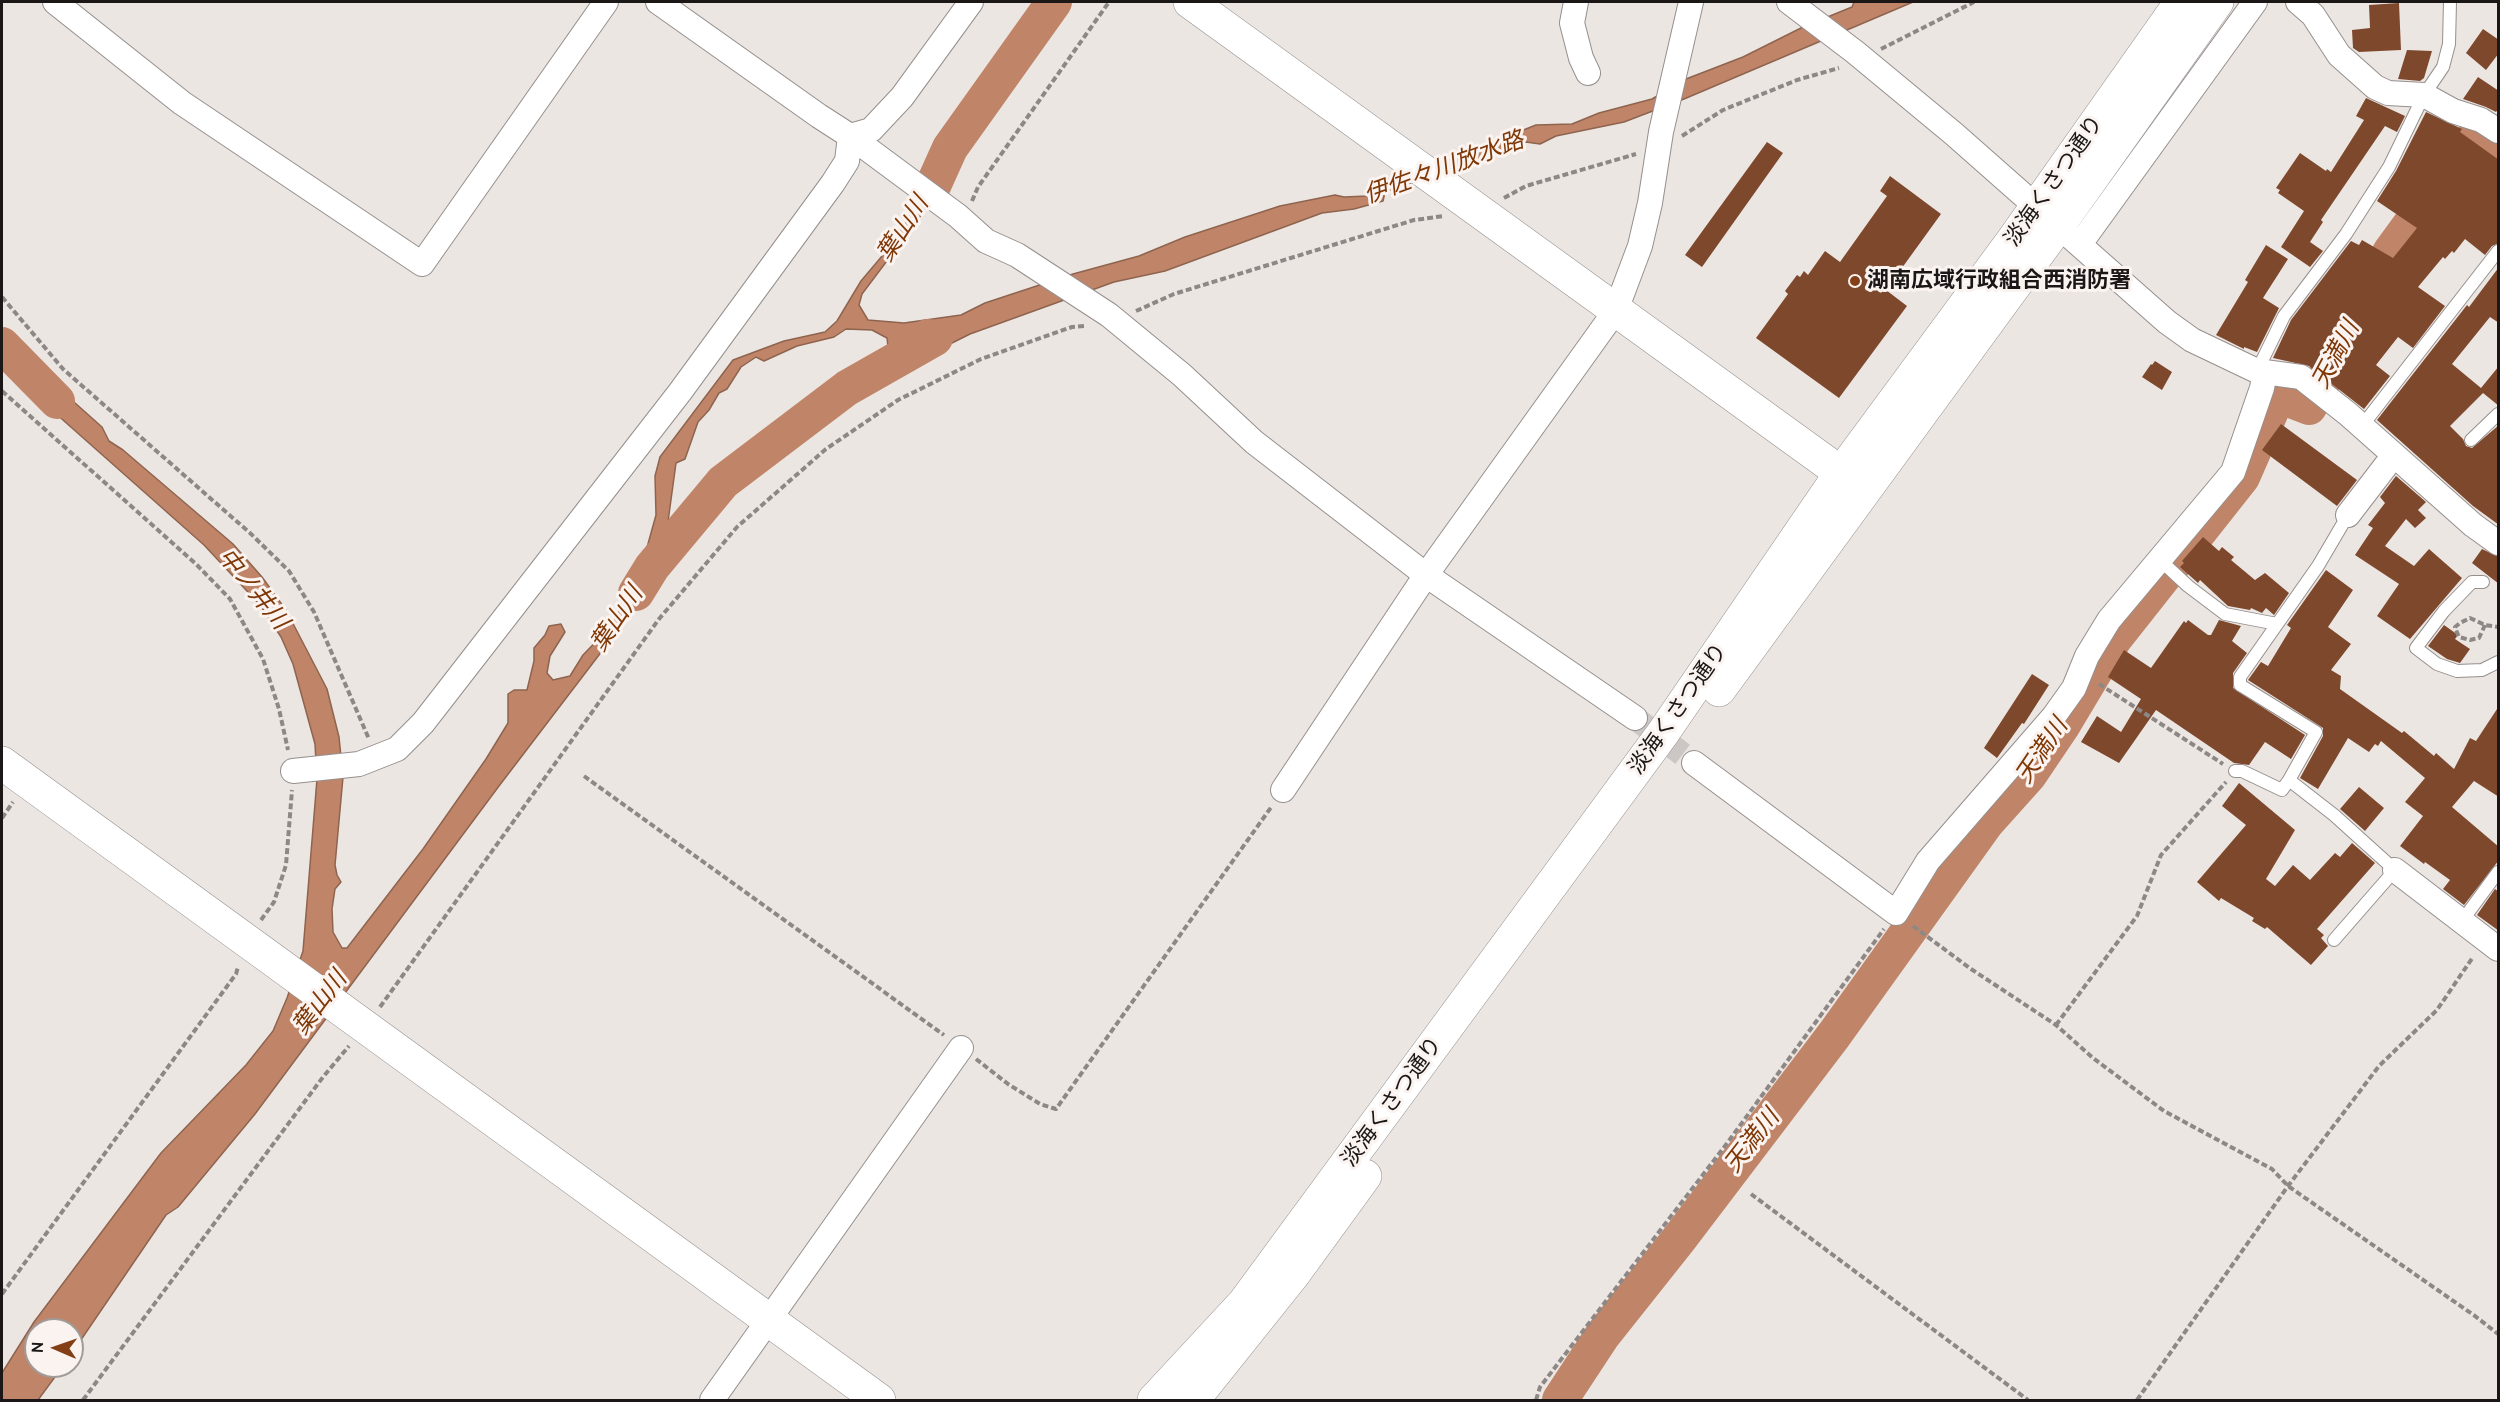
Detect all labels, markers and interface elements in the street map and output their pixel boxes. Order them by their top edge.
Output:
street label: 淡海くさつ通り [1999,110,2109,252]
water label: 伊佐々川放水路 [1360,126,1528,210]
water label: 葉山川 [871,191,935,267]
place label: 湖南広域行政組合西消防署 [1867,268,2131,294]
marker: 湖南広域行政組合西消防署 [1848,274,1862,288]
water label: 天満川 [2306,316,2366,394]
water label: 中ノ井川 [212,543,294,635]
water label: 葉山川 [585,581,649,657]
street label: 淡海くさつ通り [1623,638,1733,780]
water label: 天満川 [2010,713,2074,789]
water label: 葉山川 [287,966,353,1040]
street label: 淡海くさつ通り [1336,1032,1448,1172]
water label: 天満川 [1718,1104,1786,1178]
north arrow [24,1318,84,1378]
text: N [28,1341,47,1353]

